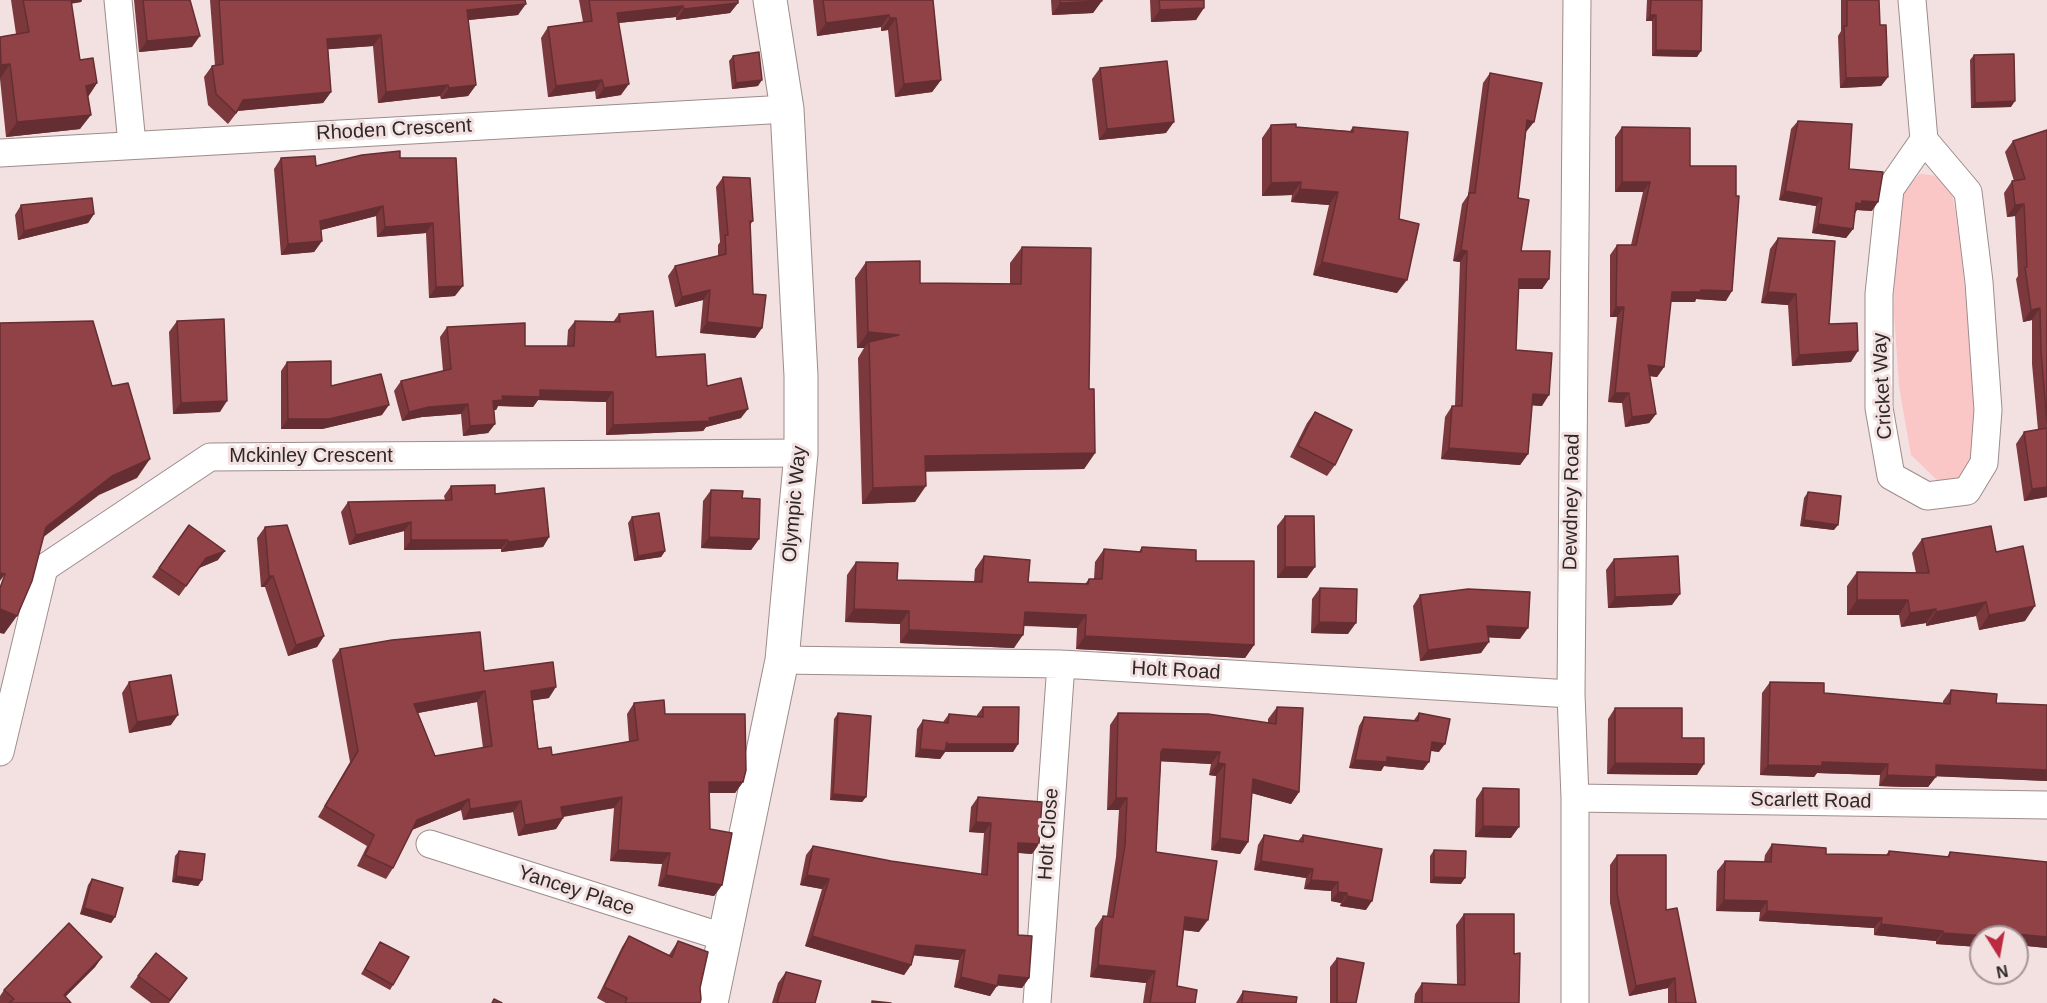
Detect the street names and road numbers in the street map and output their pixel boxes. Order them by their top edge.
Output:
street label: Rhoden Crescent [316,114,472,146]
street label: Cricket Way [1868,332,1898,440]
street label: Dewdney Road [1559,433,1585,571]
street label: Mckinley Crescent [229,444,393,468]
street label: Olympic Way [778,445,812,563]
street label: Holt Road [1131,657,1221,685]
street label: Holt Close [1034,787,1064,881]
street label: Scarlett Road [1750,788,1872,814]
street label: Yancey Place [515,861,637,921]

